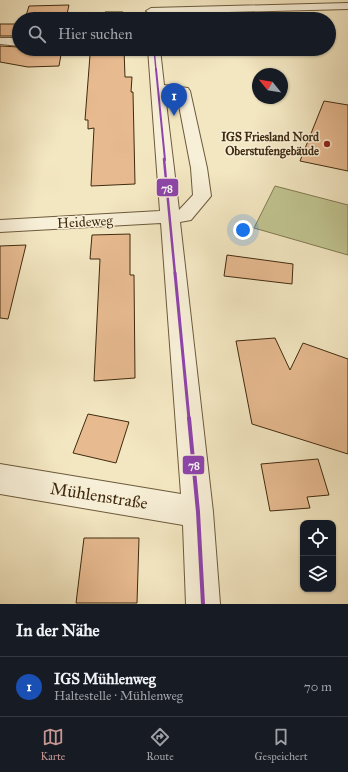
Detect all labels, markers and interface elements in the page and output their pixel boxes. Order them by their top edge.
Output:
search box [12,12,336,56]
icon: search [26,23,48,45]
text: Hier suchen [58,25,133,43]
north arrow [252,68,288,104]
pin: 1 [161,83,187,116]
place label: IGS Friesland Nord Oberstufengebäude [221,130,320,159]
marker: IGS Friesland Nord Oberstufengebäude [322,139,332,149]
line badge: 78 [156,178,179,197]
text: 78 [161,182,173,195]
street label: Heideweg [57,212,114,232]
your location [233,220,253,240]
line badge: 78 [182,455,205,475]
text: 78 [188,459,200,472]
street label: Mühlenstraße [49,478,149,514]
map controls [300,520,336,592]
button: locate [300,520,336,556]
button: layers [300,556,336,592]
text: In der Nähe [16,620,100,641]
text: IGS Mühlenweg [54,670,156,688]
text: 1 [26,679,32,695]
text: 70 m [304,679,332,695]
text: Haltestelle · Mühlenweg [54,688,183,704]
tab: Karte [40,726,65,763]
tab: Route [146,726,174,763]
tab: Gespeichert [255,726,308,763]

